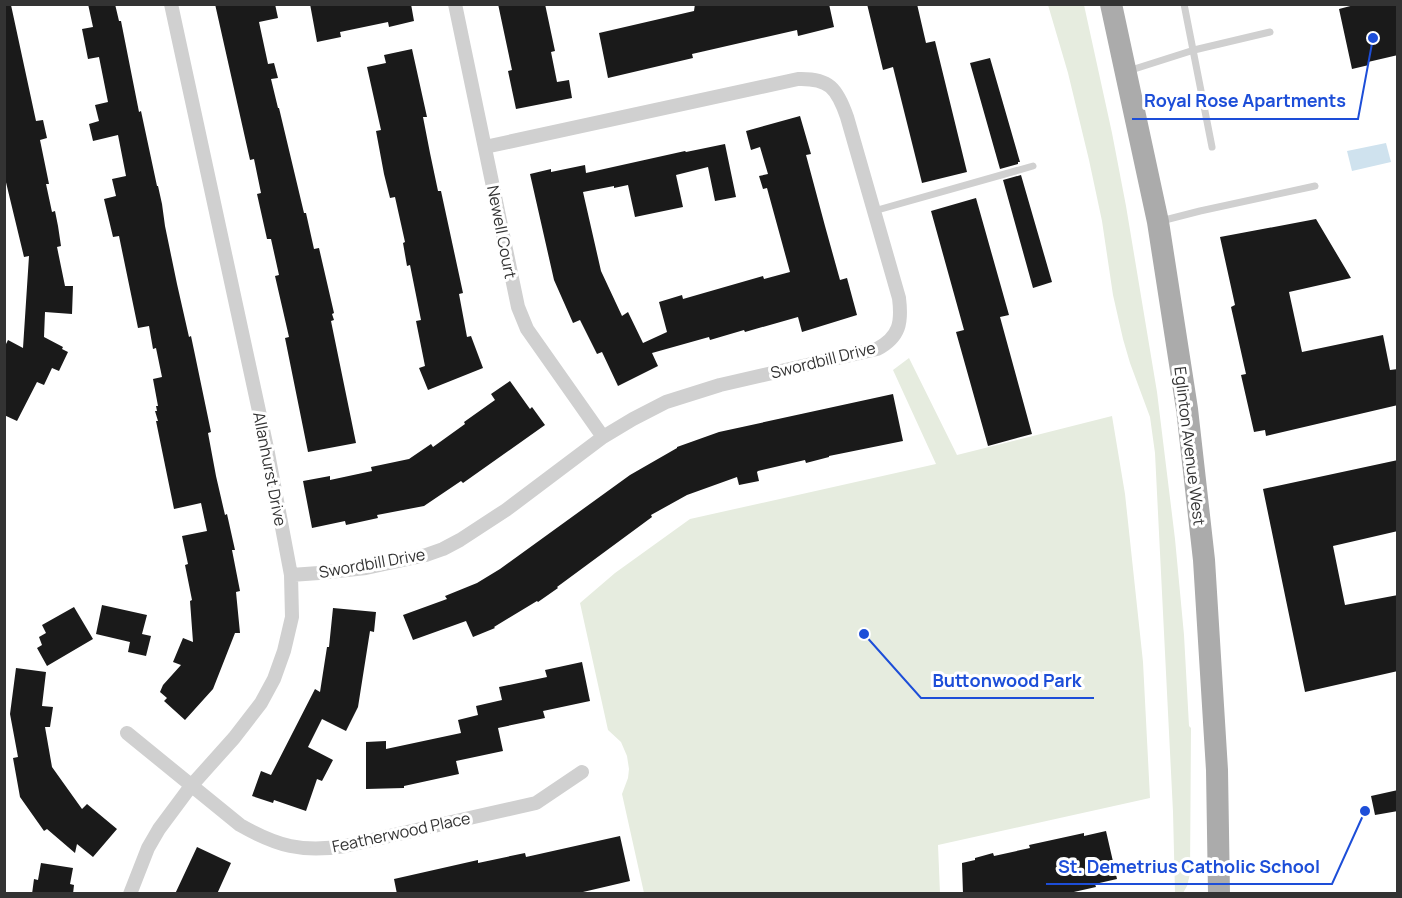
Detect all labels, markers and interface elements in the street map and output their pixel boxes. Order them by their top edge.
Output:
callout: Royal Rose Apartments [1132,83,1358,119]
text: Royal Rose Apartments [1144,88,1346,112]
street label: Newell Court [482,183,522,281]
street label: Swordbill Drive [768,336,878,384]
street label: Eglinton Avenue West [1169,365,1211,527]
street label: Allanhurst Drive [248,410,292,528]
street label: Swordbill Drive [317,543,427,583]
callout: Buttonwood Park [921,662,1094,698]
text: Buttonwood Park [932,668,1083,692]
street label: Featherwood Place [330,807,472,857]
callout: St. Demetrius Catholic School [1046,848,1332,884]
text: St. Demetrius Catholic School [1058,854,1320,878]

